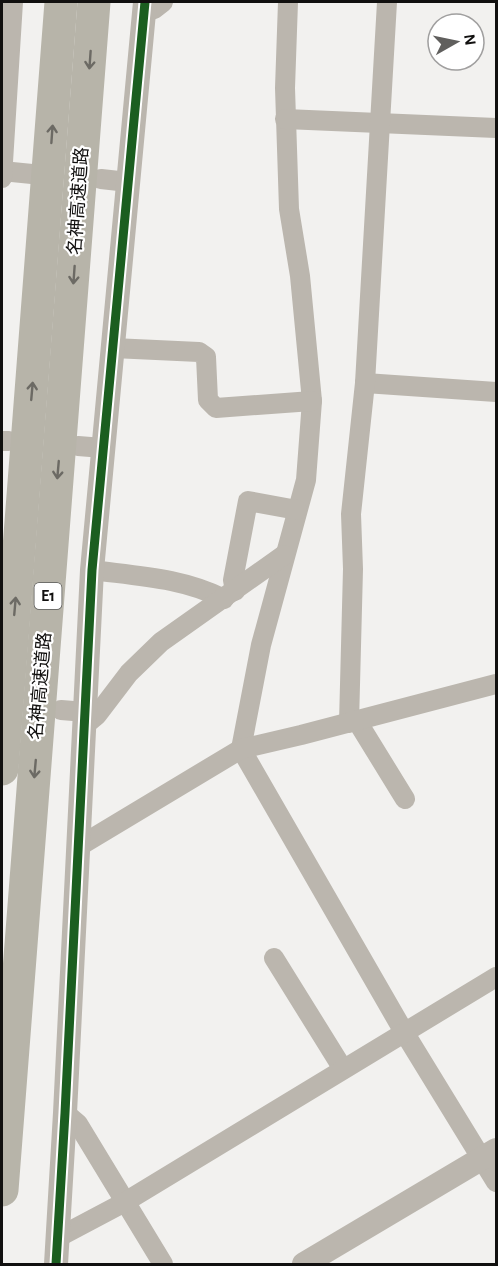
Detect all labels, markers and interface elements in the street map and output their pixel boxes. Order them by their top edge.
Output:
north arrow [426,12,486,72]
text: N [461,33,479,47]
one-way arrow [84,49,95,69]
one-way arrow [46,124,57,144]
street label: 名神高速道路 [64,146,92,255]
one-way arrow [68,265,79,285]
one-way arrow [27,381,38,401]
one-way arrow [52,459,63,479]
road number: E1 [34,583,62,609]
one-way arrow [9,597,20,617]
street label: 名神高速道路 [25,631,55,741]
one-way arrow [29,758,40,778]

